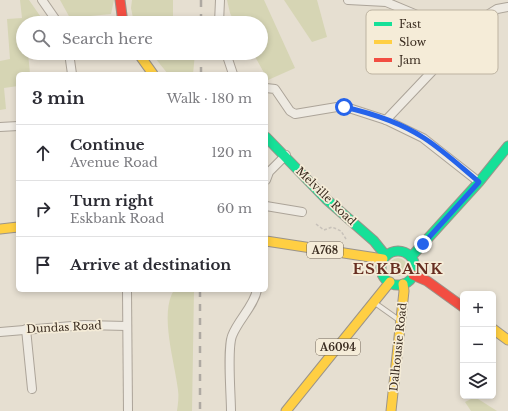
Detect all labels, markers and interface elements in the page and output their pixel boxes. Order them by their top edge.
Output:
legend [366,10,498,74]
search box [16,16,268,60]
text: Fast [399,17,422,31]
icon: search [30,27,52,49]
text: Search here [62,29,153,48]
text: Slow [399,35,427,49]
text: Jam [397,53,421,67]
text: 3 min [32,88,85,109]
text: Walk · 180 m [167,90,252,107]
route start [335,98,353,116]
text: Continue [70,135,145,154]
icon: ahead [32,142,54,164]
text: 120 m [211,144,252,161]
text: Avenue Road [70,154,158,171]
street label: Melville Road [293,164,359,228]
text: Turn right [70,191,153,210]
icon: right [32,198,54,220]
text: 60 m [217,200,252,217]
text: Eskbank Road [70,210,164,227]
route end [414,235,432,253]
road number: A768 [307,242,343,258]
icon: arrive [32,254,54,276]
text: Arrive at destination [70,255,231,274]
district label: ESKBANK [352,259,444,278]
map controls [460,291,496,399]
button: + [460,291,496,327]
street label: Dalhousie Road [386,301,410,392]
street label: Dundas Road [26,318,103,336]
button: − [460,327,496,363]
road number: A6094 [316,339,360,355]
button: layers [460,363,496,399]

